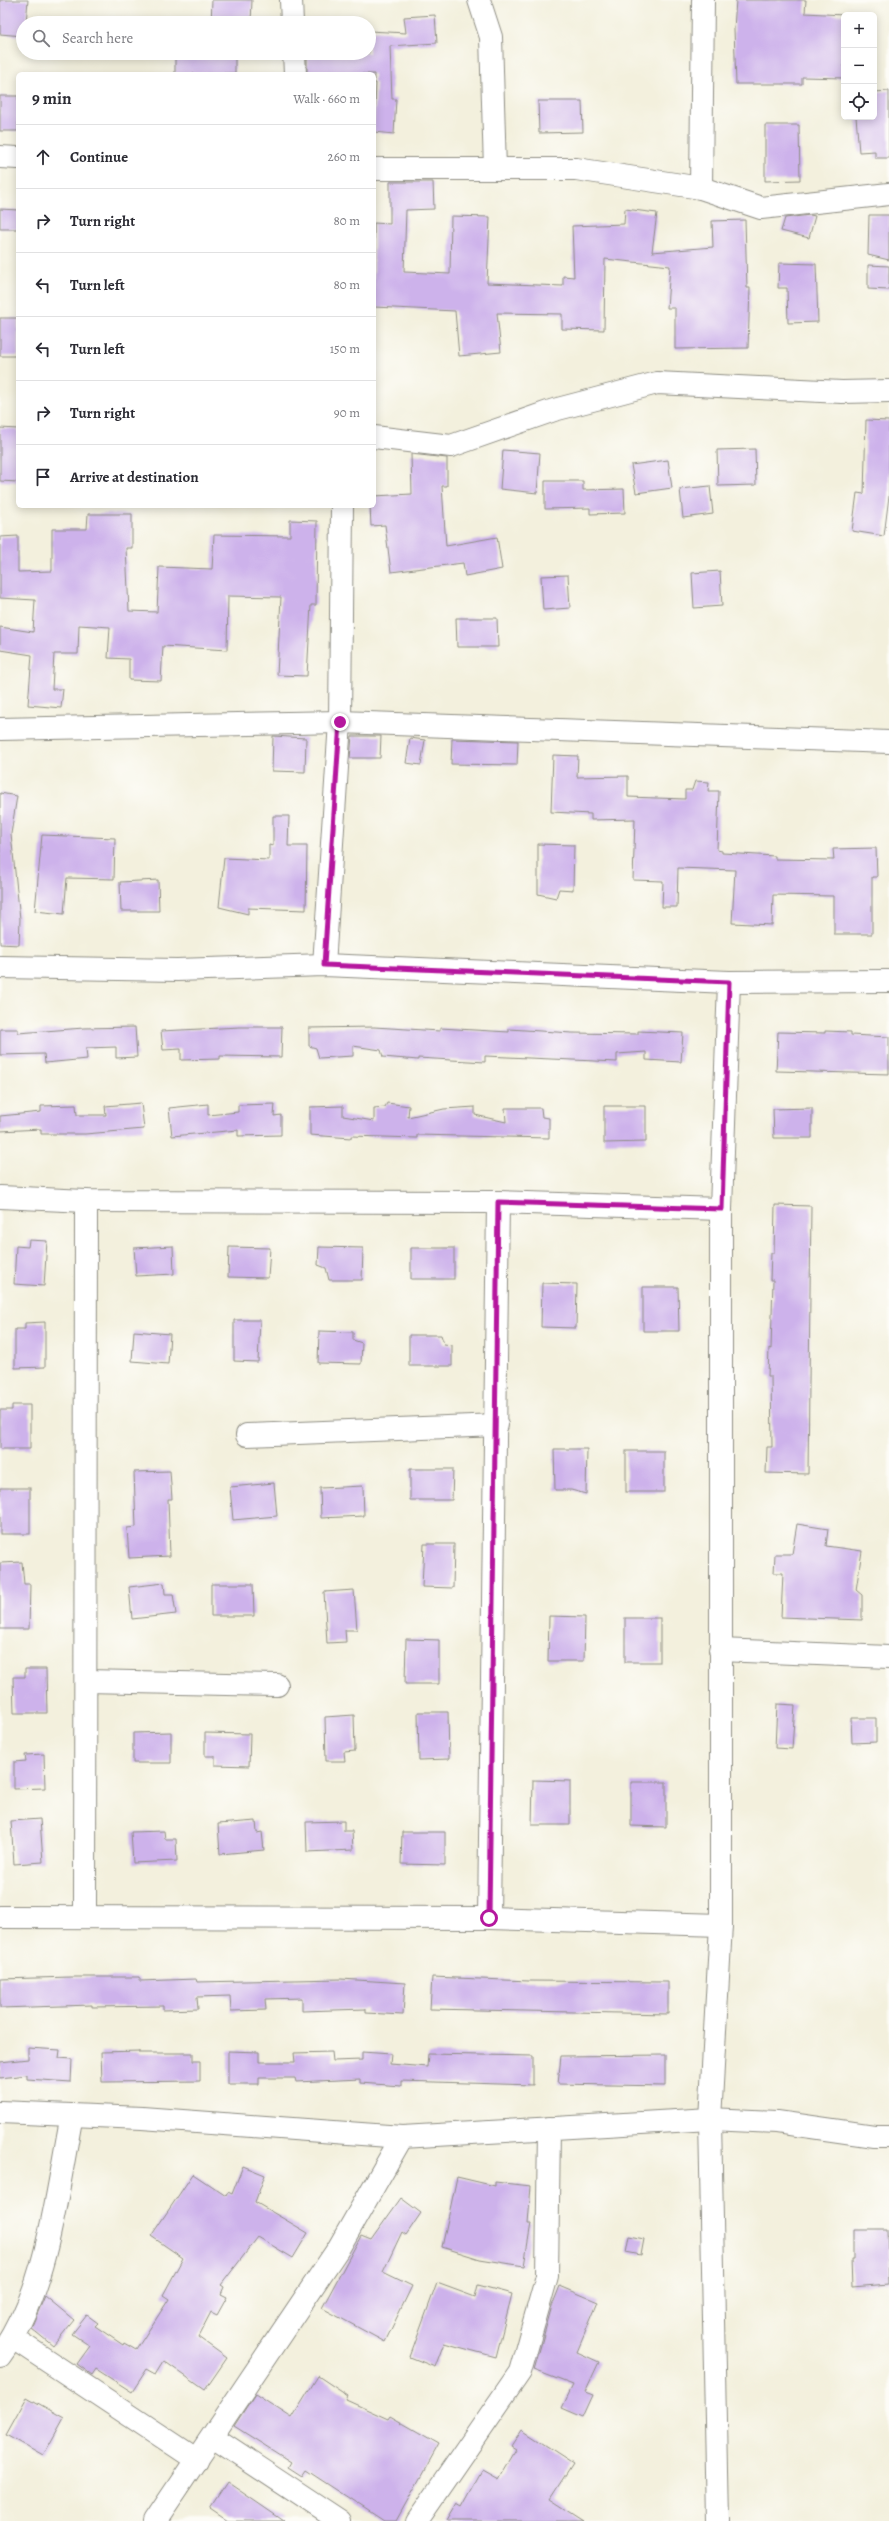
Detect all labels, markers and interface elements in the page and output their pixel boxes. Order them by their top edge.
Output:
map controls [841,12,877,120]
button: + [841,12,877,48]
search box [16,16,376,60]
icon: search [30,27,52,49]
text: Search here [62,28,133,48]
button: − [841,48,877,84]
button: locate [841,84,877,120]
text: 9 min [32,87,72,110]
text: Walk · 660 m [293,90,360,107]
icon: ahead [32,146,54,168]
text: Continue [70,147,128,167]
text: 260 m [327,148,360,165]
icon: right [32,210,54,232]
text: Turn right [70,211,135,231]
text: 80 m [333,212,360,229]
icon: left [32,274,54,296]
text: Turn left [70,275,125,295]
text: 80 m [333,276,360,293]
icon: left [32,338,54,360]
text: Turn left [70,339,125,359]
text: 150 m [330,340,360,357]
icon: right [32,402,54,424]
text: Turn right [70,403,135,423]
text: 90 m [334,404,360,421]
icon: arrive [32,466,54,488]
text: Arrive at destination [70,467,199,487]
route end [331,713,349,731]
route start [480,1909,498,1927]

